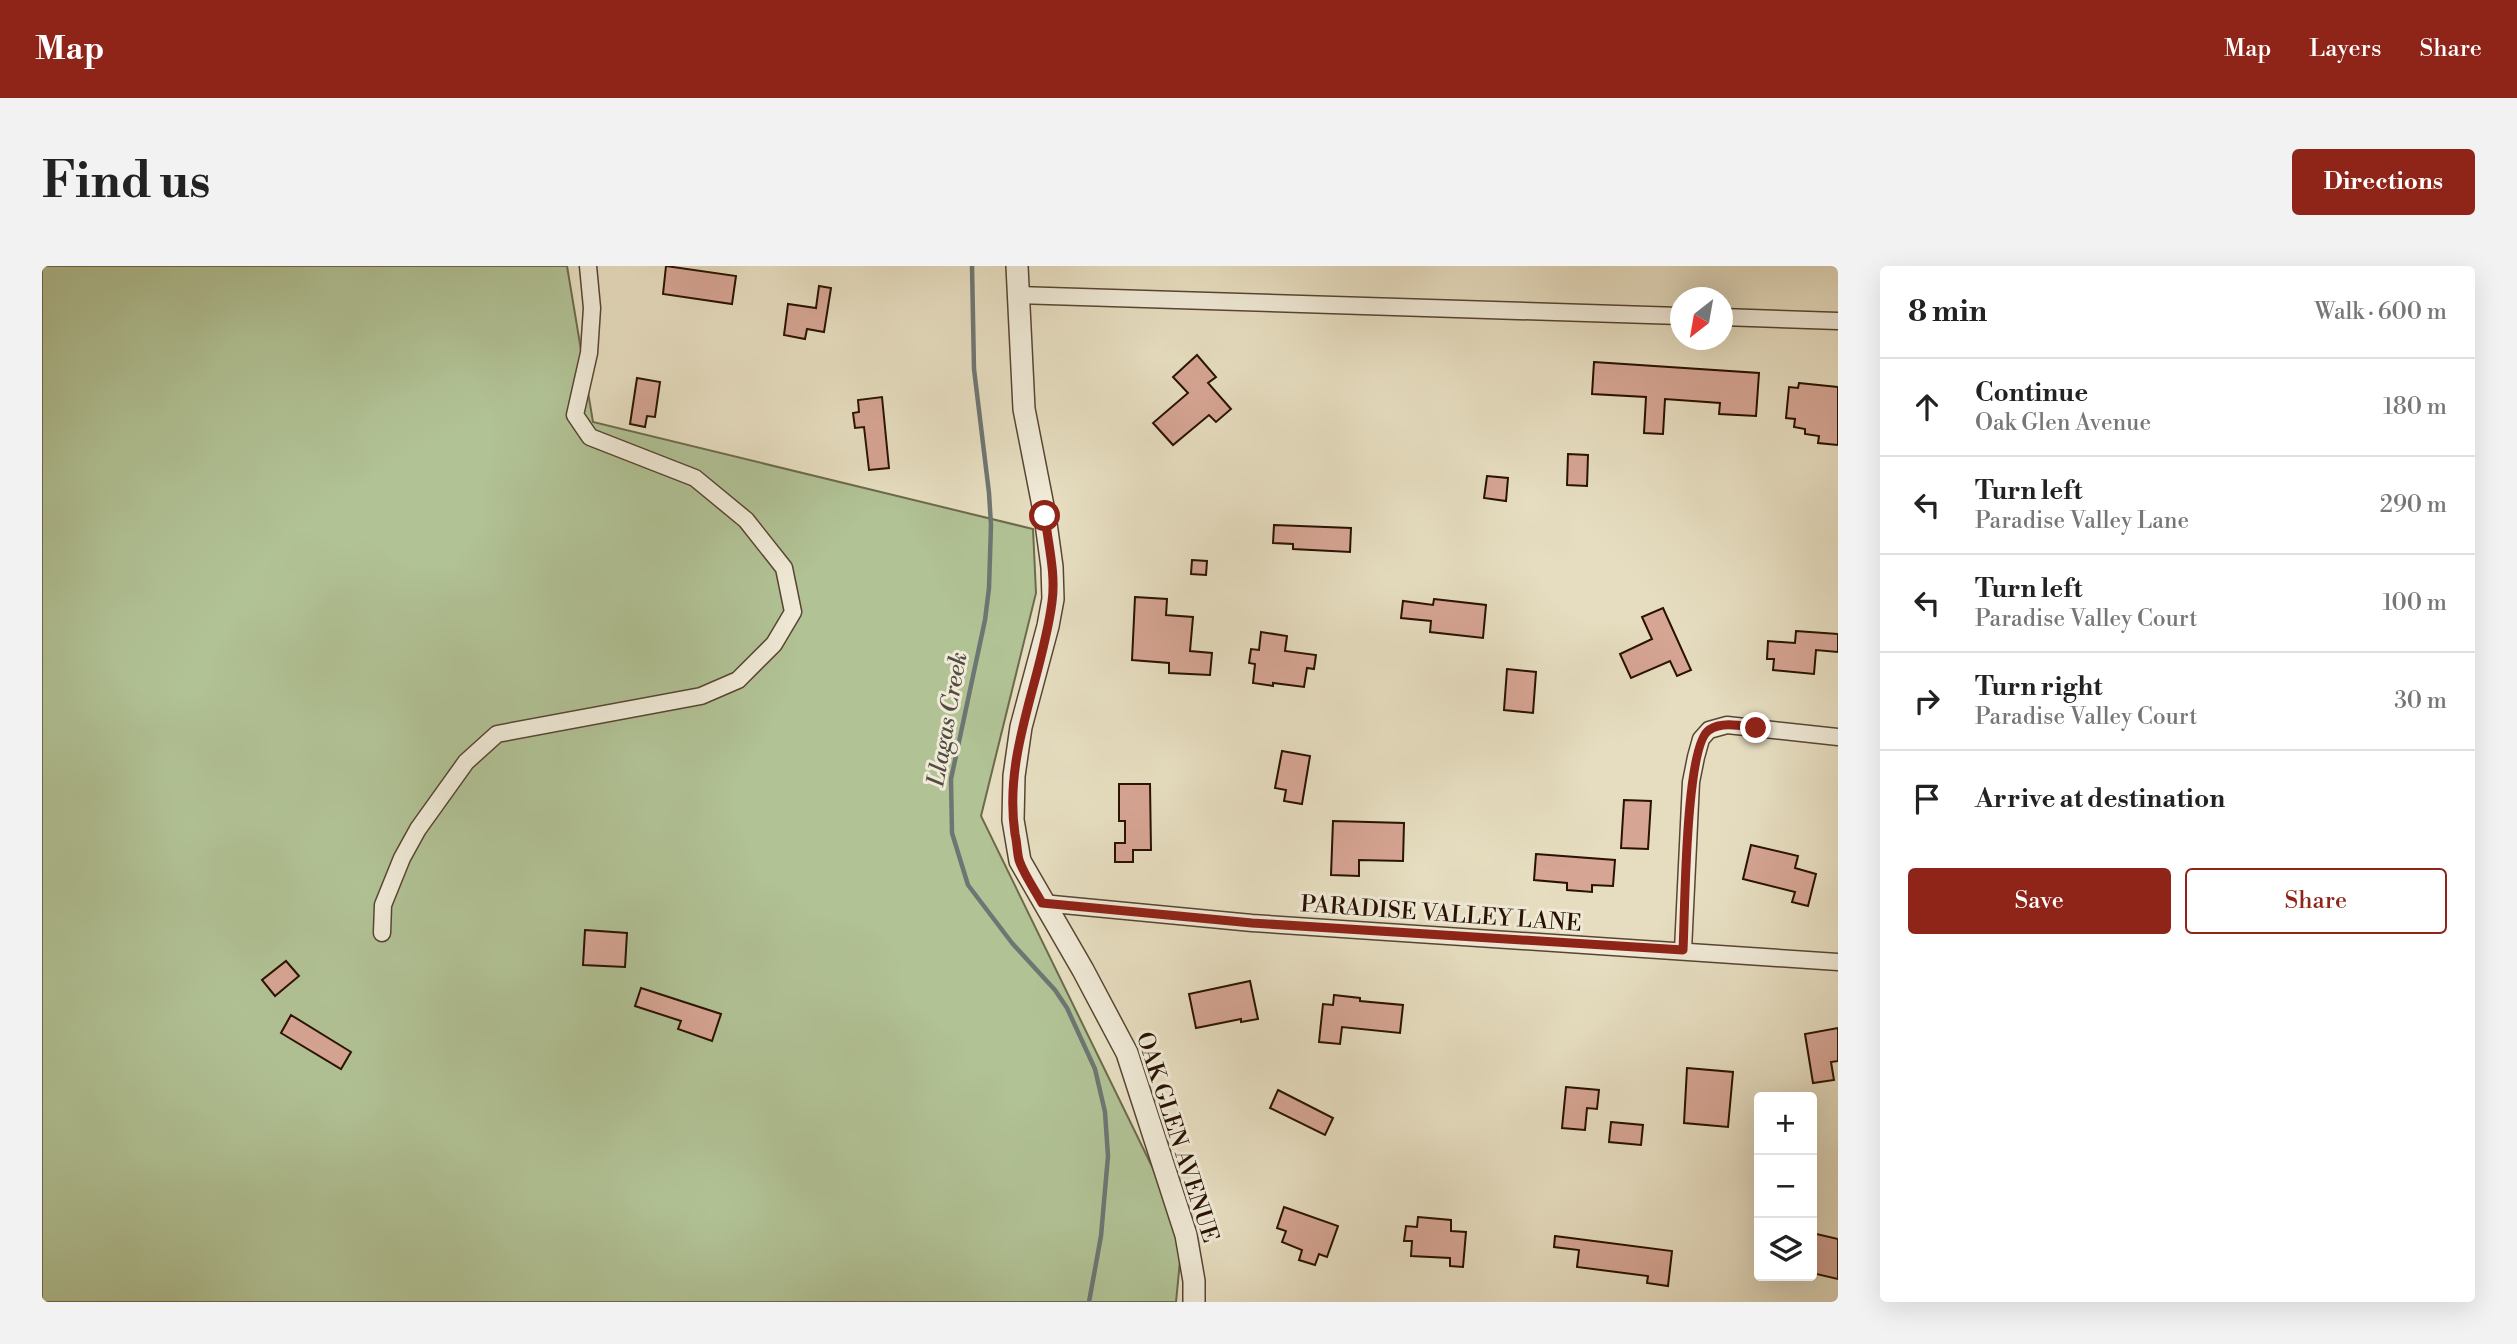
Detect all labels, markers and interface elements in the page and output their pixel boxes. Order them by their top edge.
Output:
text: Map [35,29,104,70]
text: Map [2224,34,2271,64]
text: Layers [2309,34,2381,64]
text: Share [2419,34,2482,64]
button: Directions [2292,149,2475,215]
text: Find us [42,152,211,213]
north arrow [1670,287,1733,350]
text: 8 min [1908,293,1987,331]
text: Walk · 600 m [2315,298,2447,326]
text: Continue [1975,377,2088,409]
icon: ahead [1908,388,1946,426]
text: 180 m [2383,393,2447,421]
text: Oak Glen Avenue [1975,409,2151,437]
text: Turn left [1975,475,2083,507]
icon: left [1908,486,1946,524]
text: 290 m [2380,491,2447,519]
route start [1029,500,1060,531]
text: Paradise Valley Lane [1975,507,2189,535]
text: Turn left [1975,573,2083,605]
icon: left [1908,584,1946,622]
text: 100 m [2382,589,2447,617]
text: Paradise Valley Court [1975,605,2197,633]
water label: Llagas Creek [921,650,975,790]
text: Turn right [1975,671,2103,703]
icon: right [1908,682,1946,720]
text: 30 m [2394,687,2447,715]
text: Paradise Valley Court [1975,703,2197,731]
route end [1740,712,1771,743]
icon: arrive [1908,780,1946,818]
text: Arrive at destination [1975,783,2225,815]
button: Save [1908,868,2171,934]
button: Share [2185,868,2447,934]
street label: PARADISE VALLEY LANE [1299,890,1582,938]
street label: OAK GLEN AVENUE [1130,1029,1224,1246]
map controls [1754,1092,1817,1281]
button: + [1754,1092,1817,1155]
button: − [1754,1155,1817,1218]
button: layers [1754,1218,1817,1281]

